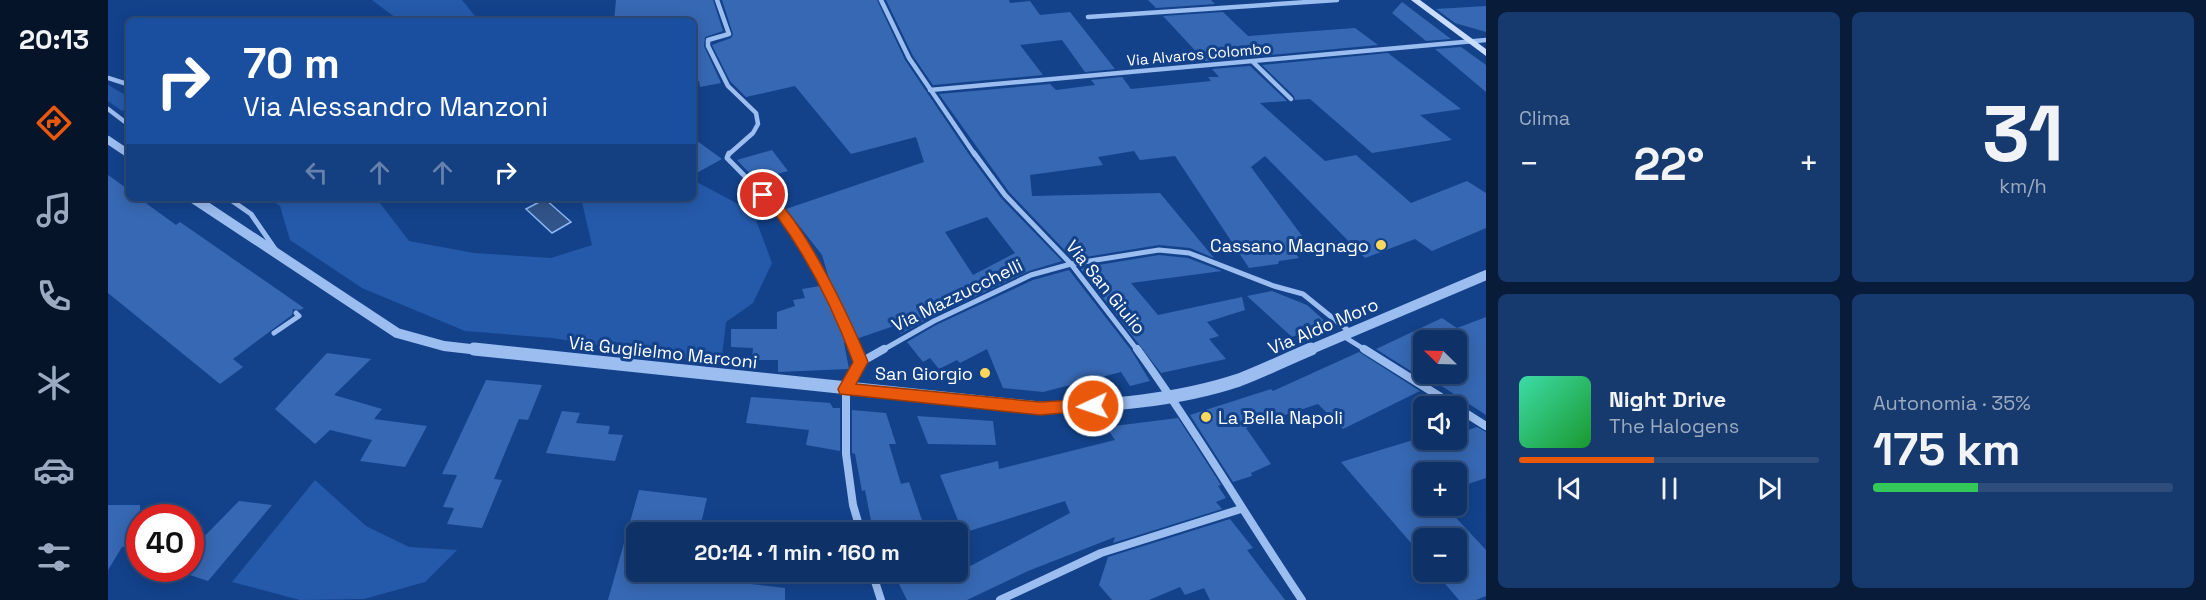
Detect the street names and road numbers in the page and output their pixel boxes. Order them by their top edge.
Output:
street label: Via Alvaros Colombo [1126,38,1272,70]
street label: Via San Giulio [1061,235,1151,339]
street label: Via Mazzucchelli [888,253,1026,337]
street label: Via Aldo Moro [1264,292,1382,360]
street label: Via Guglielmo Marconi [567,331,759,373]

